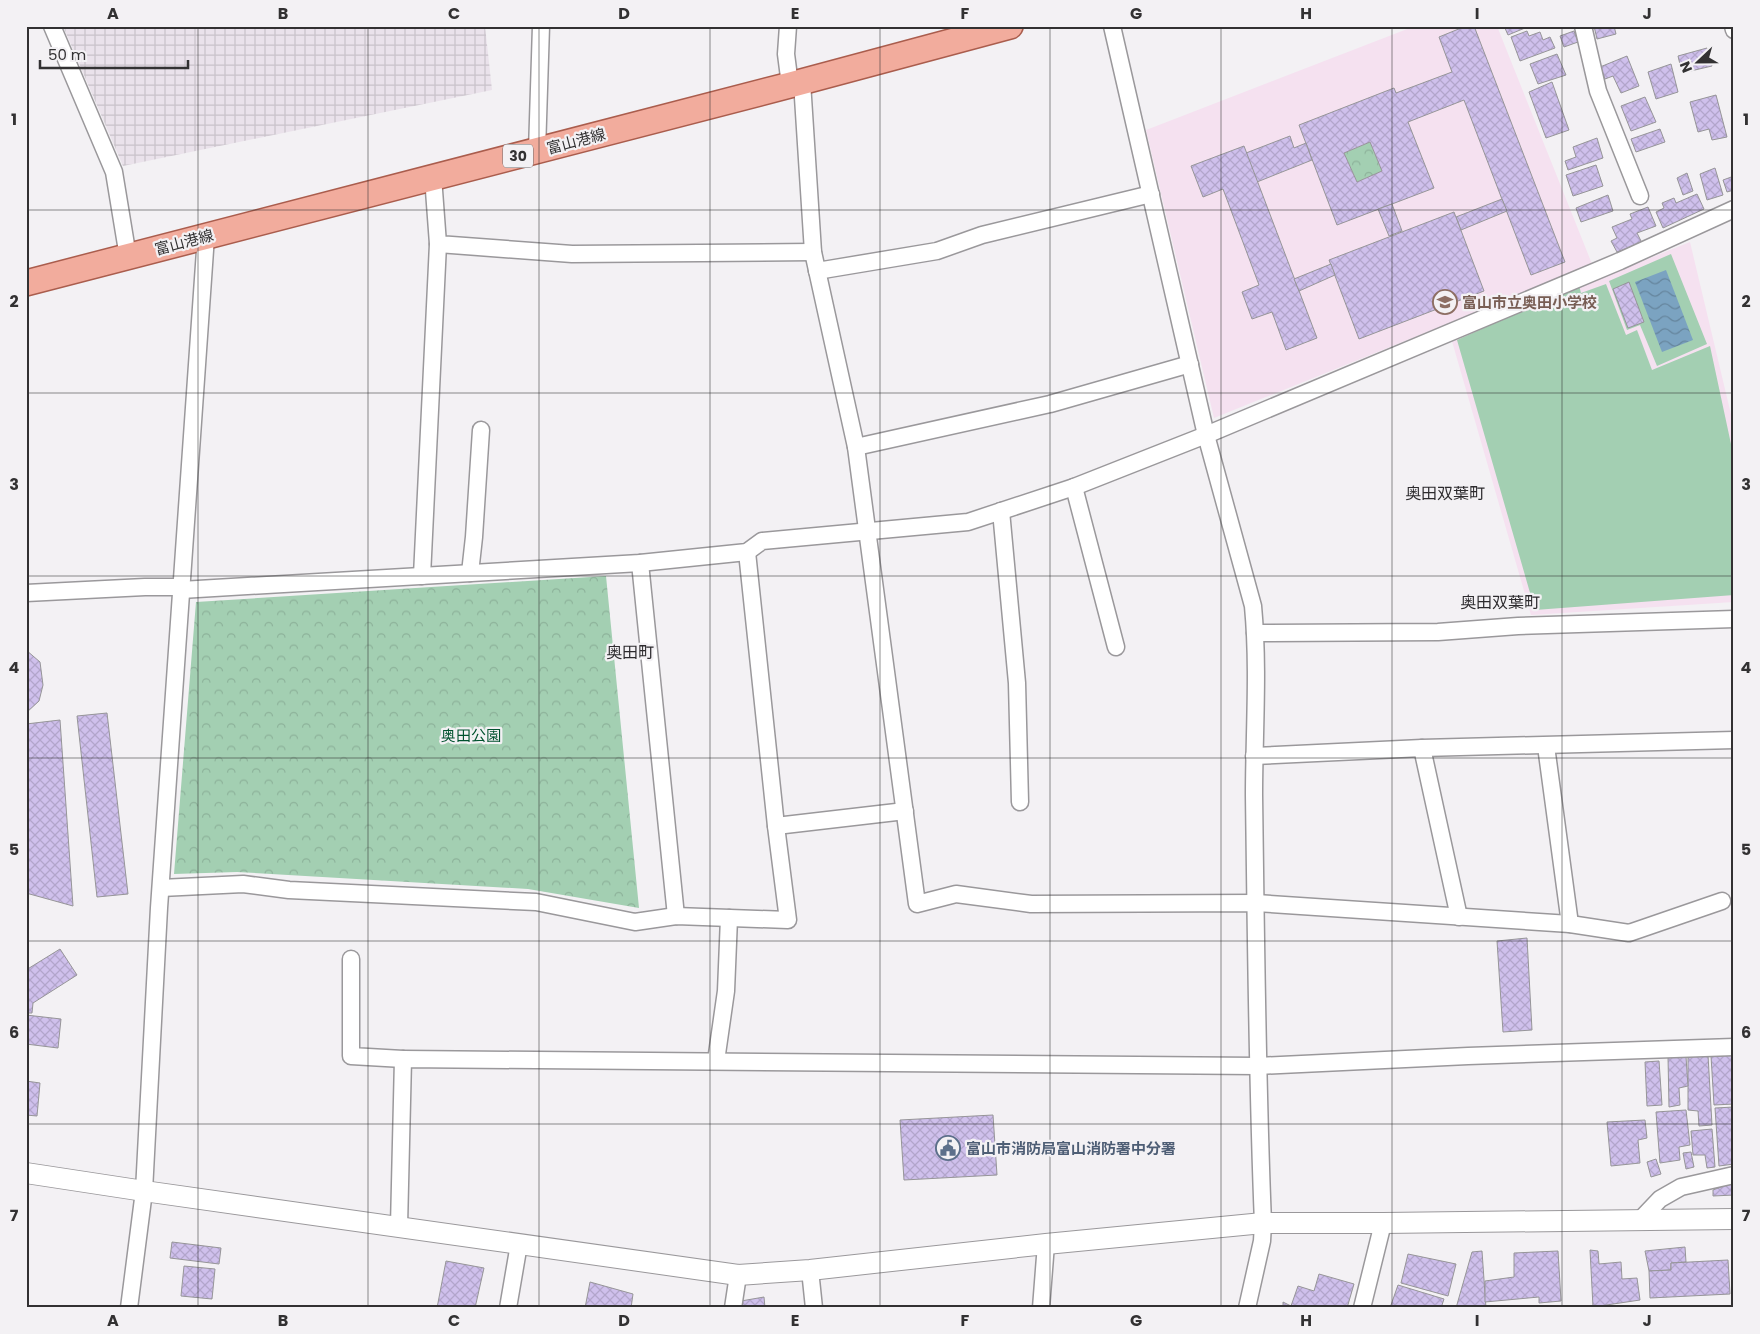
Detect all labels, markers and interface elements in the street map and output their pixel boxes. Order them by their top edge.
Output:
text: A [107,2,119,25]
text: B [278,2,288,25]
text: C [448,2,460,25]
text: D [618,2,630,25]
text: E [791,2,799,25]
text: F [961,2,970,25]
text: G [1130,2,1142,25]
text: H [1300,2,1312,25]
text: I [1475,2,1479,25]
text: J [1642,2,1652,25]
scale bar [40,38,188,70]
north arrow [1672,38,1722,88]
text: 50 m [48,44,86,65]
text: N [1675,58,1697,75]
text: 1 [11,108,17,131]
text: 1 [1743,108,1749,131]
street label: 富山港線 [544,123,608,159]
road number: 30 [503,144,533,168]
street label: 富山港線 [152,224,216,260]
school or university icon: 富山市立奥田小学校 [1432,289,1458,315]
text: 2 [9,290,19,313]
text: 2 [1741,290,1751,313]
place label: 富山市立奥田小学校 [1462,292,1597,313]
text: 3 [9,473,19,496]
text: 3 [1741,473,1751,496]
district label: 奥田双葉町 [1405,482,1485,505]
district label: 奥田双葉町 [1460,591,1540,614]
district label: 奥田町 [606,641,654,664]
text: 4 [9,656,20,679]
text: 4 [1741,656,1752,679]
park label: 奥田公園 [441,725,501,746]
text: 5 [9,838,19,861]
text: 5 [1741,838,1751,861]
text: 6 [9,1021,19,1044]
text: 6 [1741,1021,1751,1044]
public building icon: 富山市消防局富山消防署中分署 [935,1135,961,1161]
place label: 富山市消防局富山消防署中分署 [966,1138,1176,1159]
text: 7 [10,1204,19,1227]
text: 7 [1742,1204,1751,1227]
text: A [107,1309,119,1332]
text: B [278,1309,288,1332]
text: C [448,1309,460,1332]
text: D [618,1309,630,1332]
text: E [791,1309,799,1332]
text: F [961,1309,970,1332]
text: G [1130,1309,1142,1332]
text: H [1300,1309,1312,1332]
text: I [1475,1309,1479,1332]
text: J [1642,1309,1652,1332]

